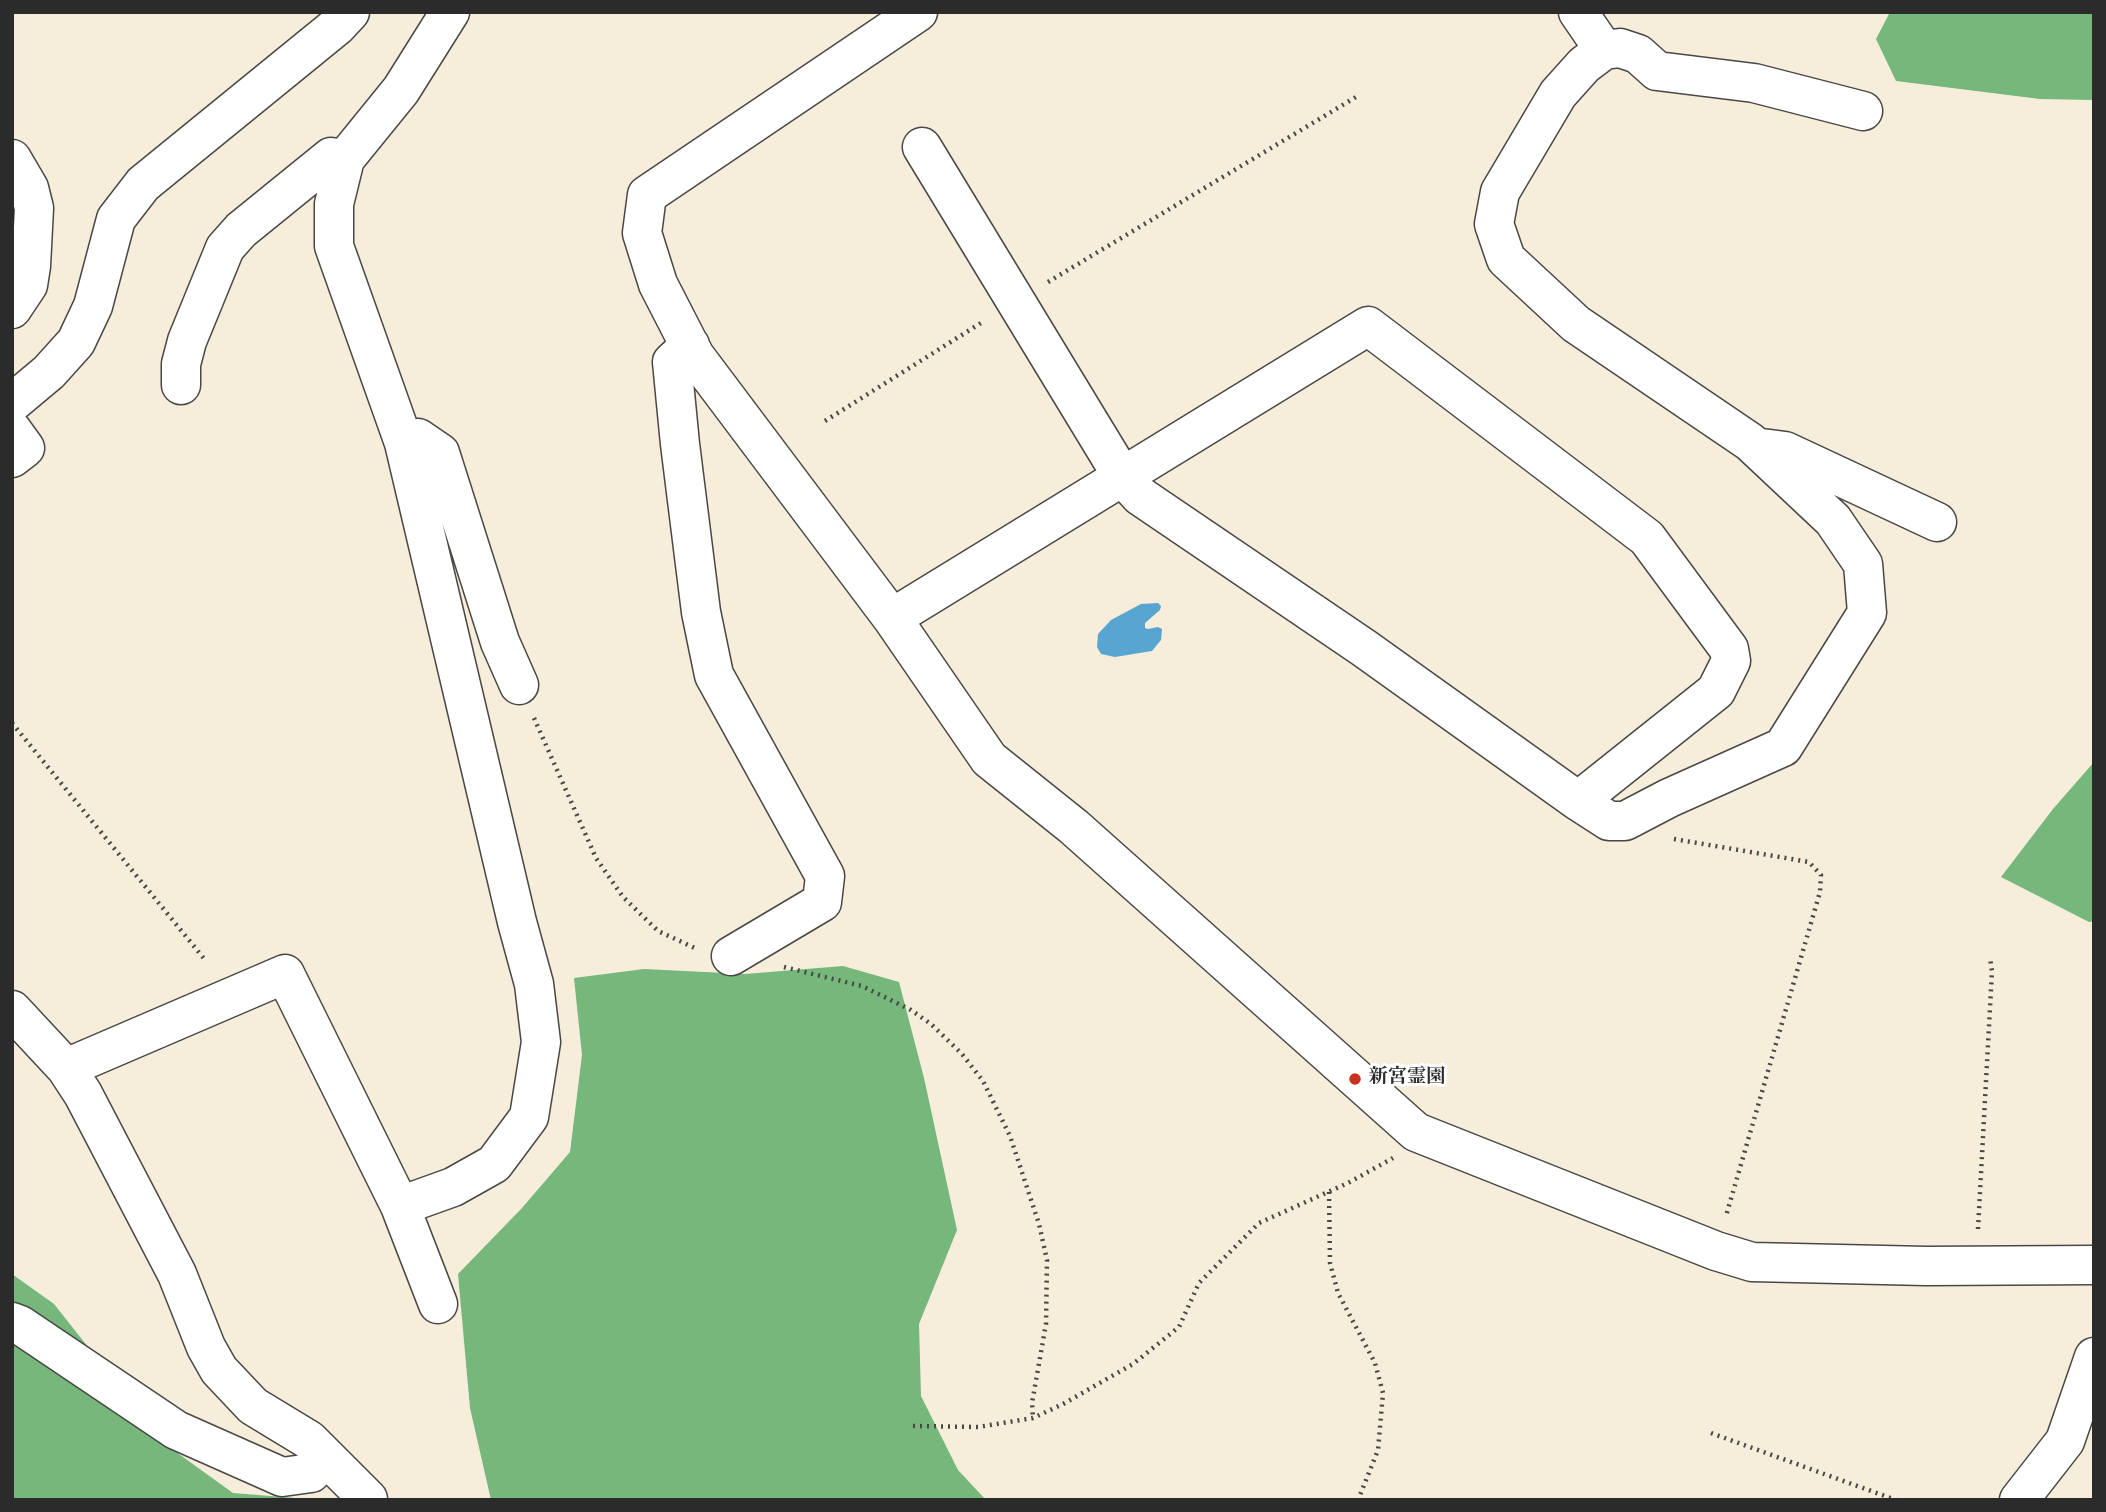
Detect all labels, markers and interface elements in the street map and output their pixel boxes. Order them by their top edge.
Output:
place label: 新宮霊園 [1369,1068,1445,1090]
marker: 新宮霊園 [1347,1071,1363,1087]

